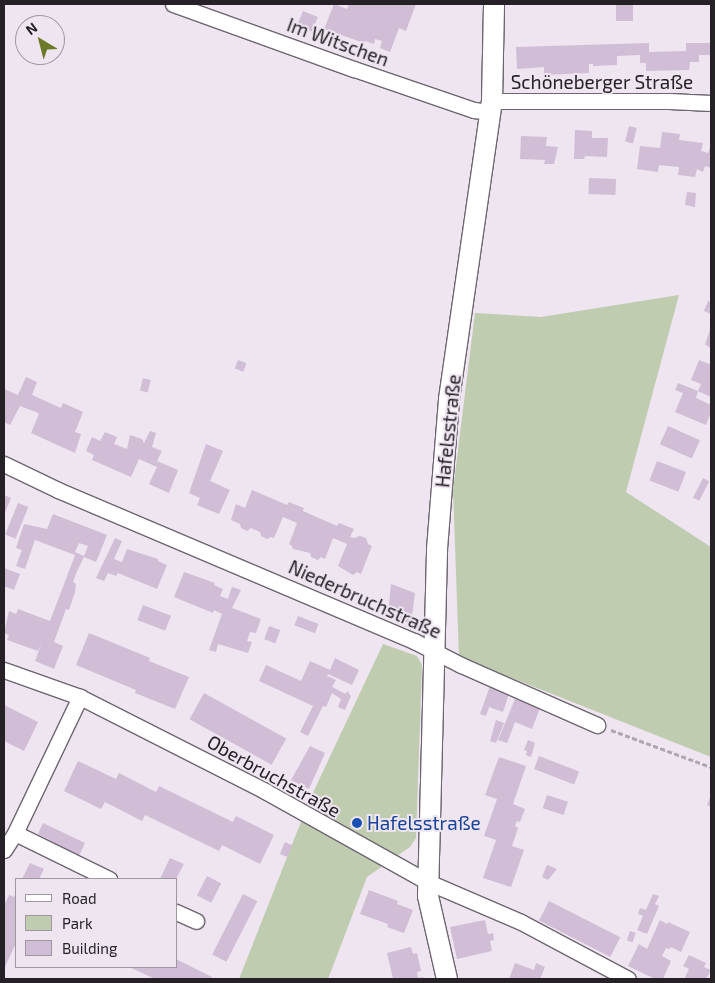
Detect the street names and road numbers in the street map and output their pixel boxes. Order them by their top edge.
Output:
street label: Im Witschen [284,13,392,71]
street label: Schöneberger Straße [510,71,694,93]
street label: Hafelsstraße [431,373,465,489]
street label: Niederbruchstraße [285,555,445,643]
street label: Oberbruchstraße [203,730,345,822]

